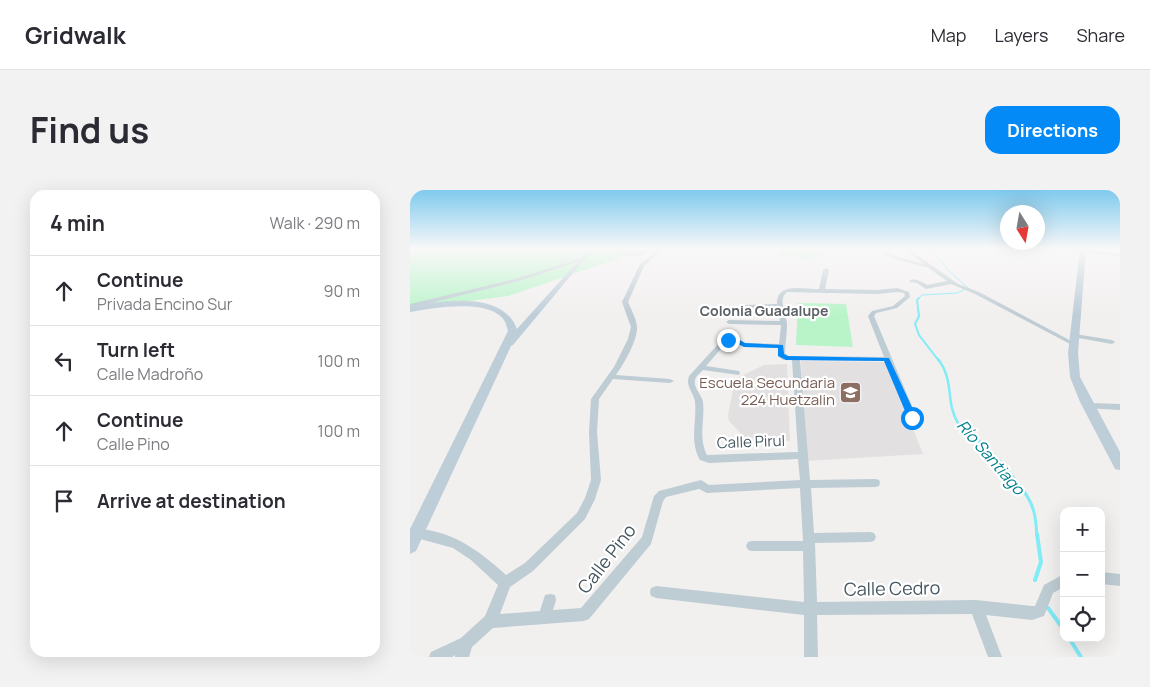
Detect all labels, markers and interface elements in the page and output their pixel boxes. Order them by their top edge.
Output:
text: Gridwalk [25,18,126,51]
text: Map [931,23,966,47]
text: Layers [994,23,1048,47]
text: Share [1076,23,1125,47]
text: Find us [30,106,149,154]
button: Directions [985,106,1120,154]
north arrow [1000,205,1045,250]
text: 4 min [50,209,105,237]
text: Walk · 290 m [270,212,360,234]
text: Continue [97,267,183,293]
icon: ahead [50,277,78,305]
text: 90 m [324,280,360,302]
text: Privada Encino Sur [97,293,232,315]
district label: Colonia Guadalupe [700,301,828,320]
route end [717,329,740,352]
text: Turn left [97,337,175,363]
icon: left [50,347,78,375]
text: 100 m [317,350,360,372]
text: Calle Madroño [97,363,203,385]
place label: Escuela Secundaria 224 Huetzalin [699,372,835,410]
school or university icon: Escuela Secundaria 224 Huetzalin [839,380,863,404]
text: Continue [97,407,183,433]
route start [901,407,924,430]
water label: Río Santiago [952,415,1031,500]
icon: ahead [50,417,78,445]
text: 100 m [317,420,360,442]
street label: Calle Pirul [717,430,785,453]
text: Calle Pino [97,433,170,455]
icon: arrive [50,487,78,515]
text: Arrive at destination [97,488,286,514]
map controls [1060,507,1105,642]
button: + [1060,507,1105,552]
street label: Calle Pino [572,519,641,598]
button: − [1060,552,1105,597]
street label: Calle Cedro [844,575,940,601]
button: locate [1060,597,1105,642]

